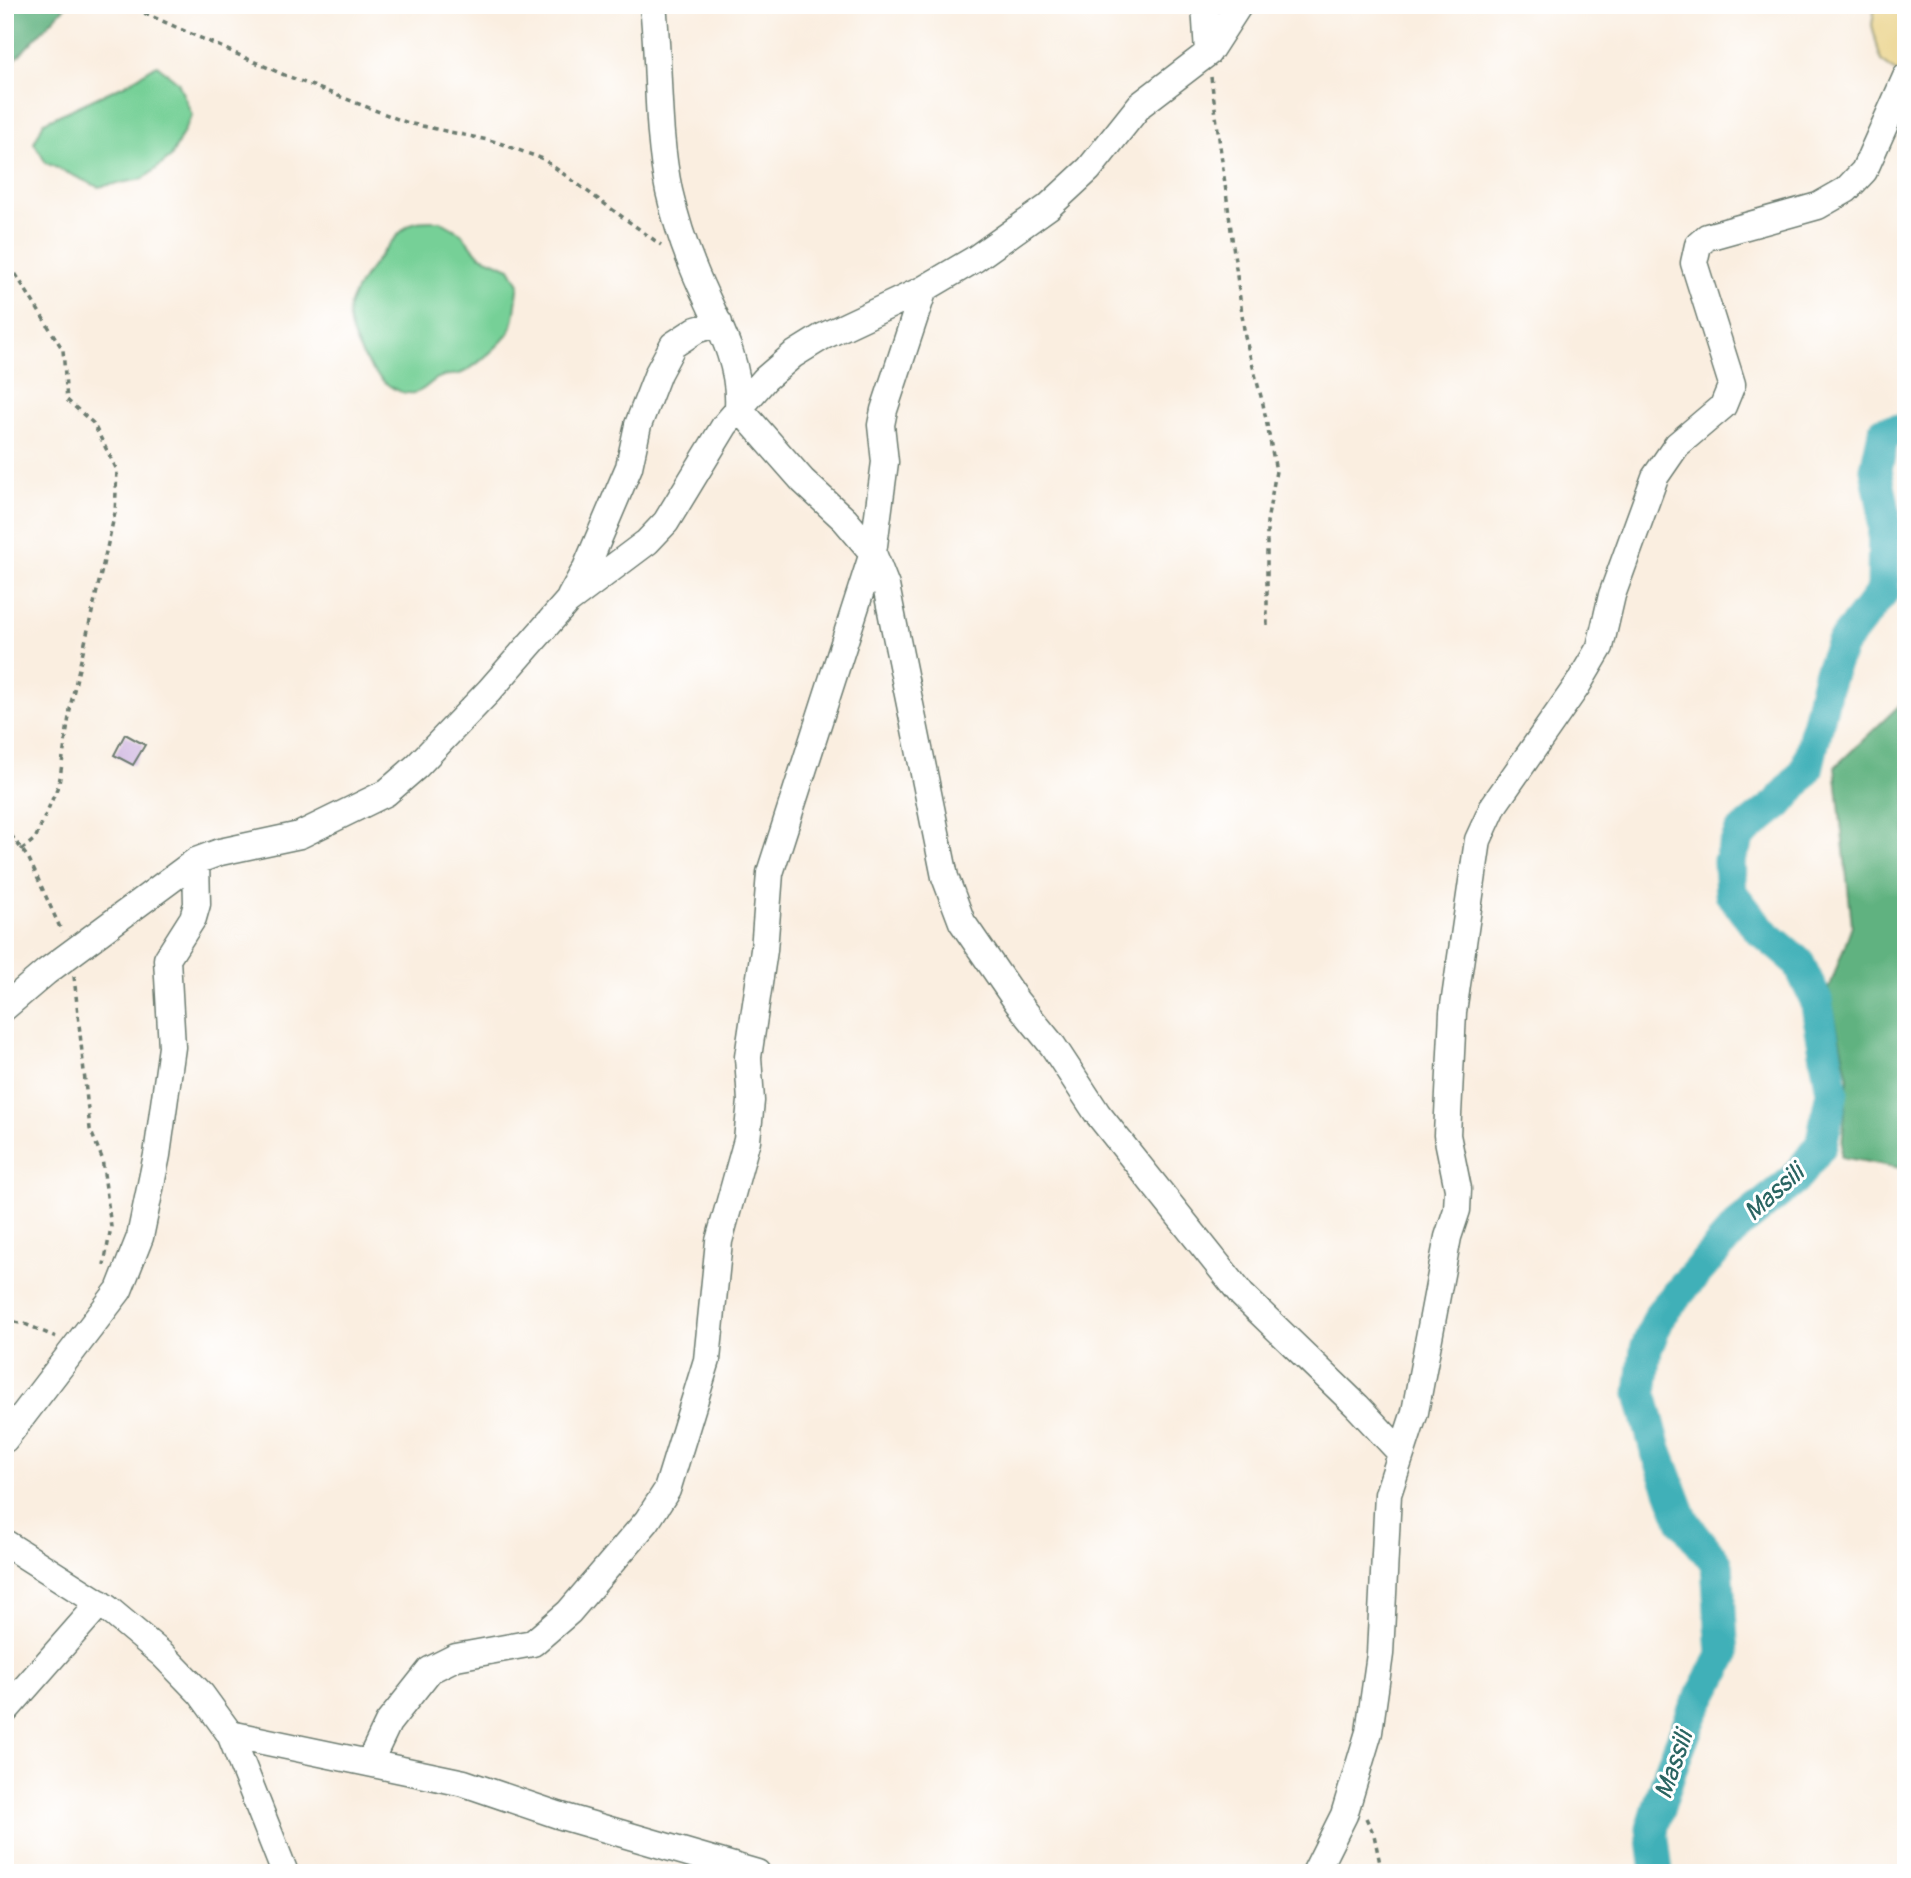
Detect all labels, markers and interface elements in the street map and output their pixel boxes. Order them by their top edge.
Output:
water label: Massili [1737,1155,1814,1228]
water label: Massili [1648,1723,1702,1803]

